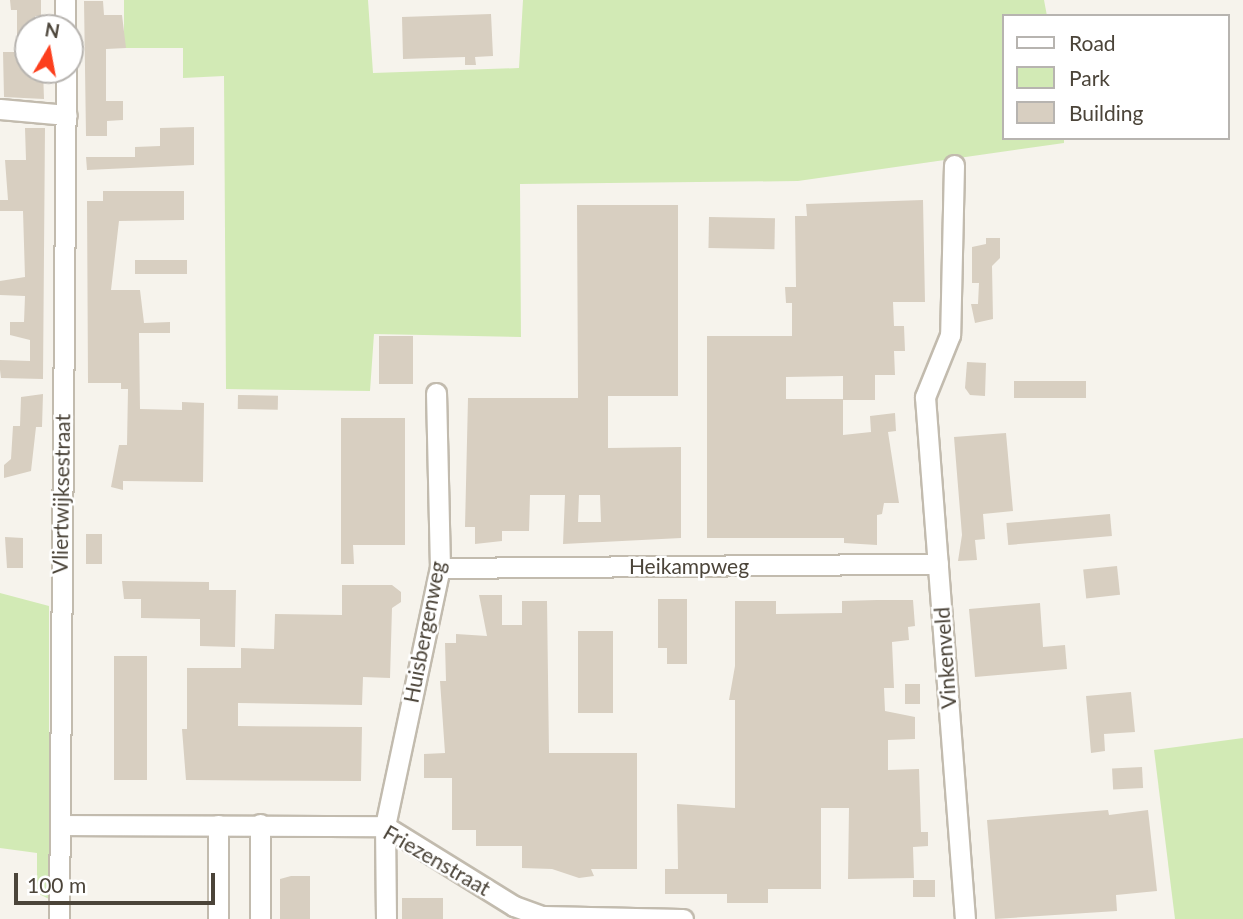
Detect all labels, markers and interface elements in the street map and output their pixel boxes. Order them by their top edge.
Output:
north arrow [14,14,84,84]
legend [1002,14,1229,140]
text: N [43,17,62,42]
text: Road [1069,30,1116,55]
text: Park [1069,65,1110,90]
text: Building [1069,100,1144,125]
street label: Vliertwijksestraat [47,414,75,574]
street label: Heikampweg [629,553,749,579]
street label: Huisbergenweg [398,559,450,705]
street label: Vinkenveld [929,606,961,710]
street label: Friezenstraat [379,819,495,901]
scale bar [18,860,219,904]
text: 100 m [27,872,86,897]

